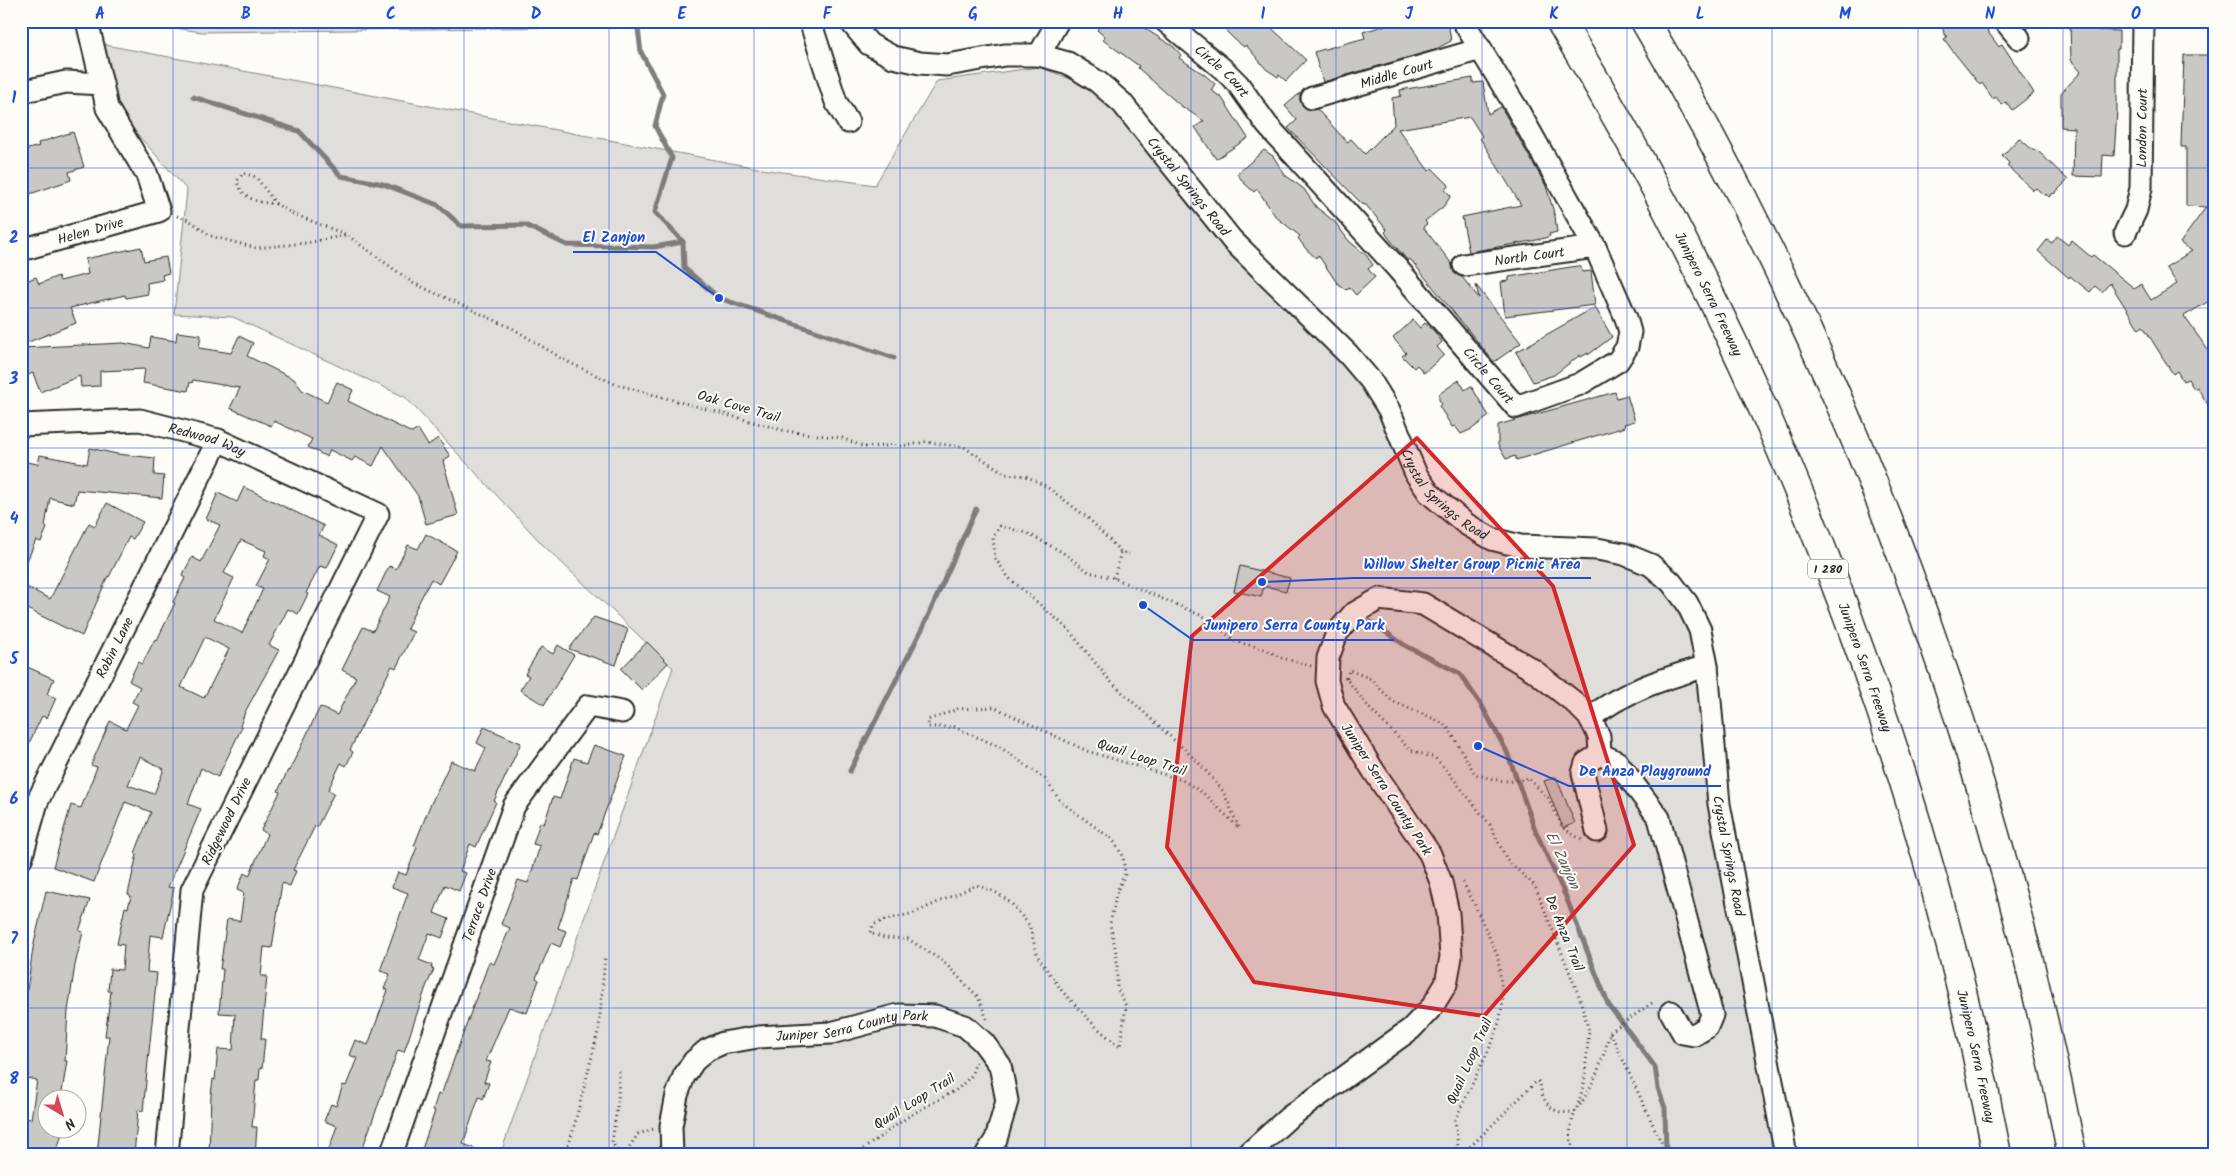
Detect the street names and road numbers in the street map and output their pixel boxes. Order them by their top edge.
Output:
street label: Circle Court [1189,40,1255,103]
street label: Middle Court [1358,53,1437,96]
street label: London Court [2131,88,2154,168]
street label: Crystal Springs Road [1141,132,1236,242]
street label: Helen Drive [55,211,127,251]
street label: Junipero Serra Freeway [1668,228,1748,361]
street label: North Court [1493,241,1567,273]
street label: Circle Court [1457,342,1519,410]
street label: Oak Cove Trail [695,385,783,429]
street label: Redwood Way [166,418,249,463]
street label: Crystal Springs Road [1394,445,1493,547]
road number: I 280 [1808,560,1848,578]
street label: Junipero Serra Freeway [1831,599,1897,736]
street label: Robin Lane [90,613,140,682]
street label: Juniper Serra County Park [1335,719,1438,861]
street label: Quail Loop Trail [1094,733,1190,783]
street label: Ridgewood Drive [196,773,258,869]
street label: Crystal Springs Road [1706,795,1750,919]
street label: Terrace Drive [457,865,503,945]
street label: De Anza Trail [1539,892,1590,975]
street label: Junipero Serra Freeway [1950,988,2001,1126]
street label: Juniper Serra County Park [775,1005,929,1048]
street label: Quail Loop Trail [1441,1014,1499,1108]
street label: Quail Loop Trail [869,1068,960,1136]

